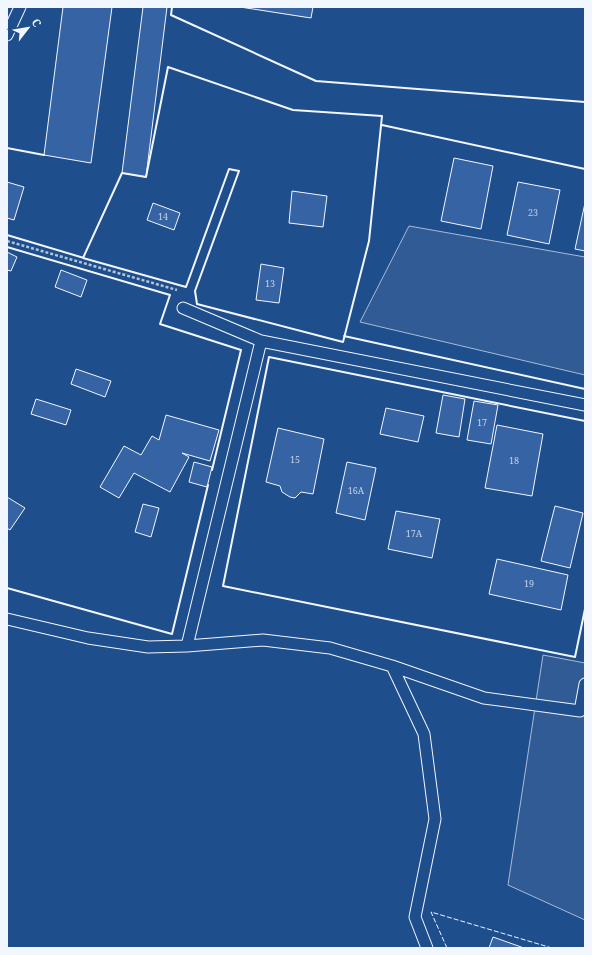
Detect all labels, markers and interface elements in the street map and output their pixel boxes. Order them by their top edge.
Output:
north arrow [8,8,48,48]
text: С [29,16,45,30]
house number: 23 [528,206,538,219]
house number: 14 [158,210,168,223]
house number: 13 [265,277,275,290]
house number: 17 [477,416,487,429]
house number: 15 [290,453,300,466]
house number: 18 [509,454,519,467]
house number: 16А [348,484,365,497]
house number: 17A [406,527,423,540]
house number: 19 [524,577,534,590]

